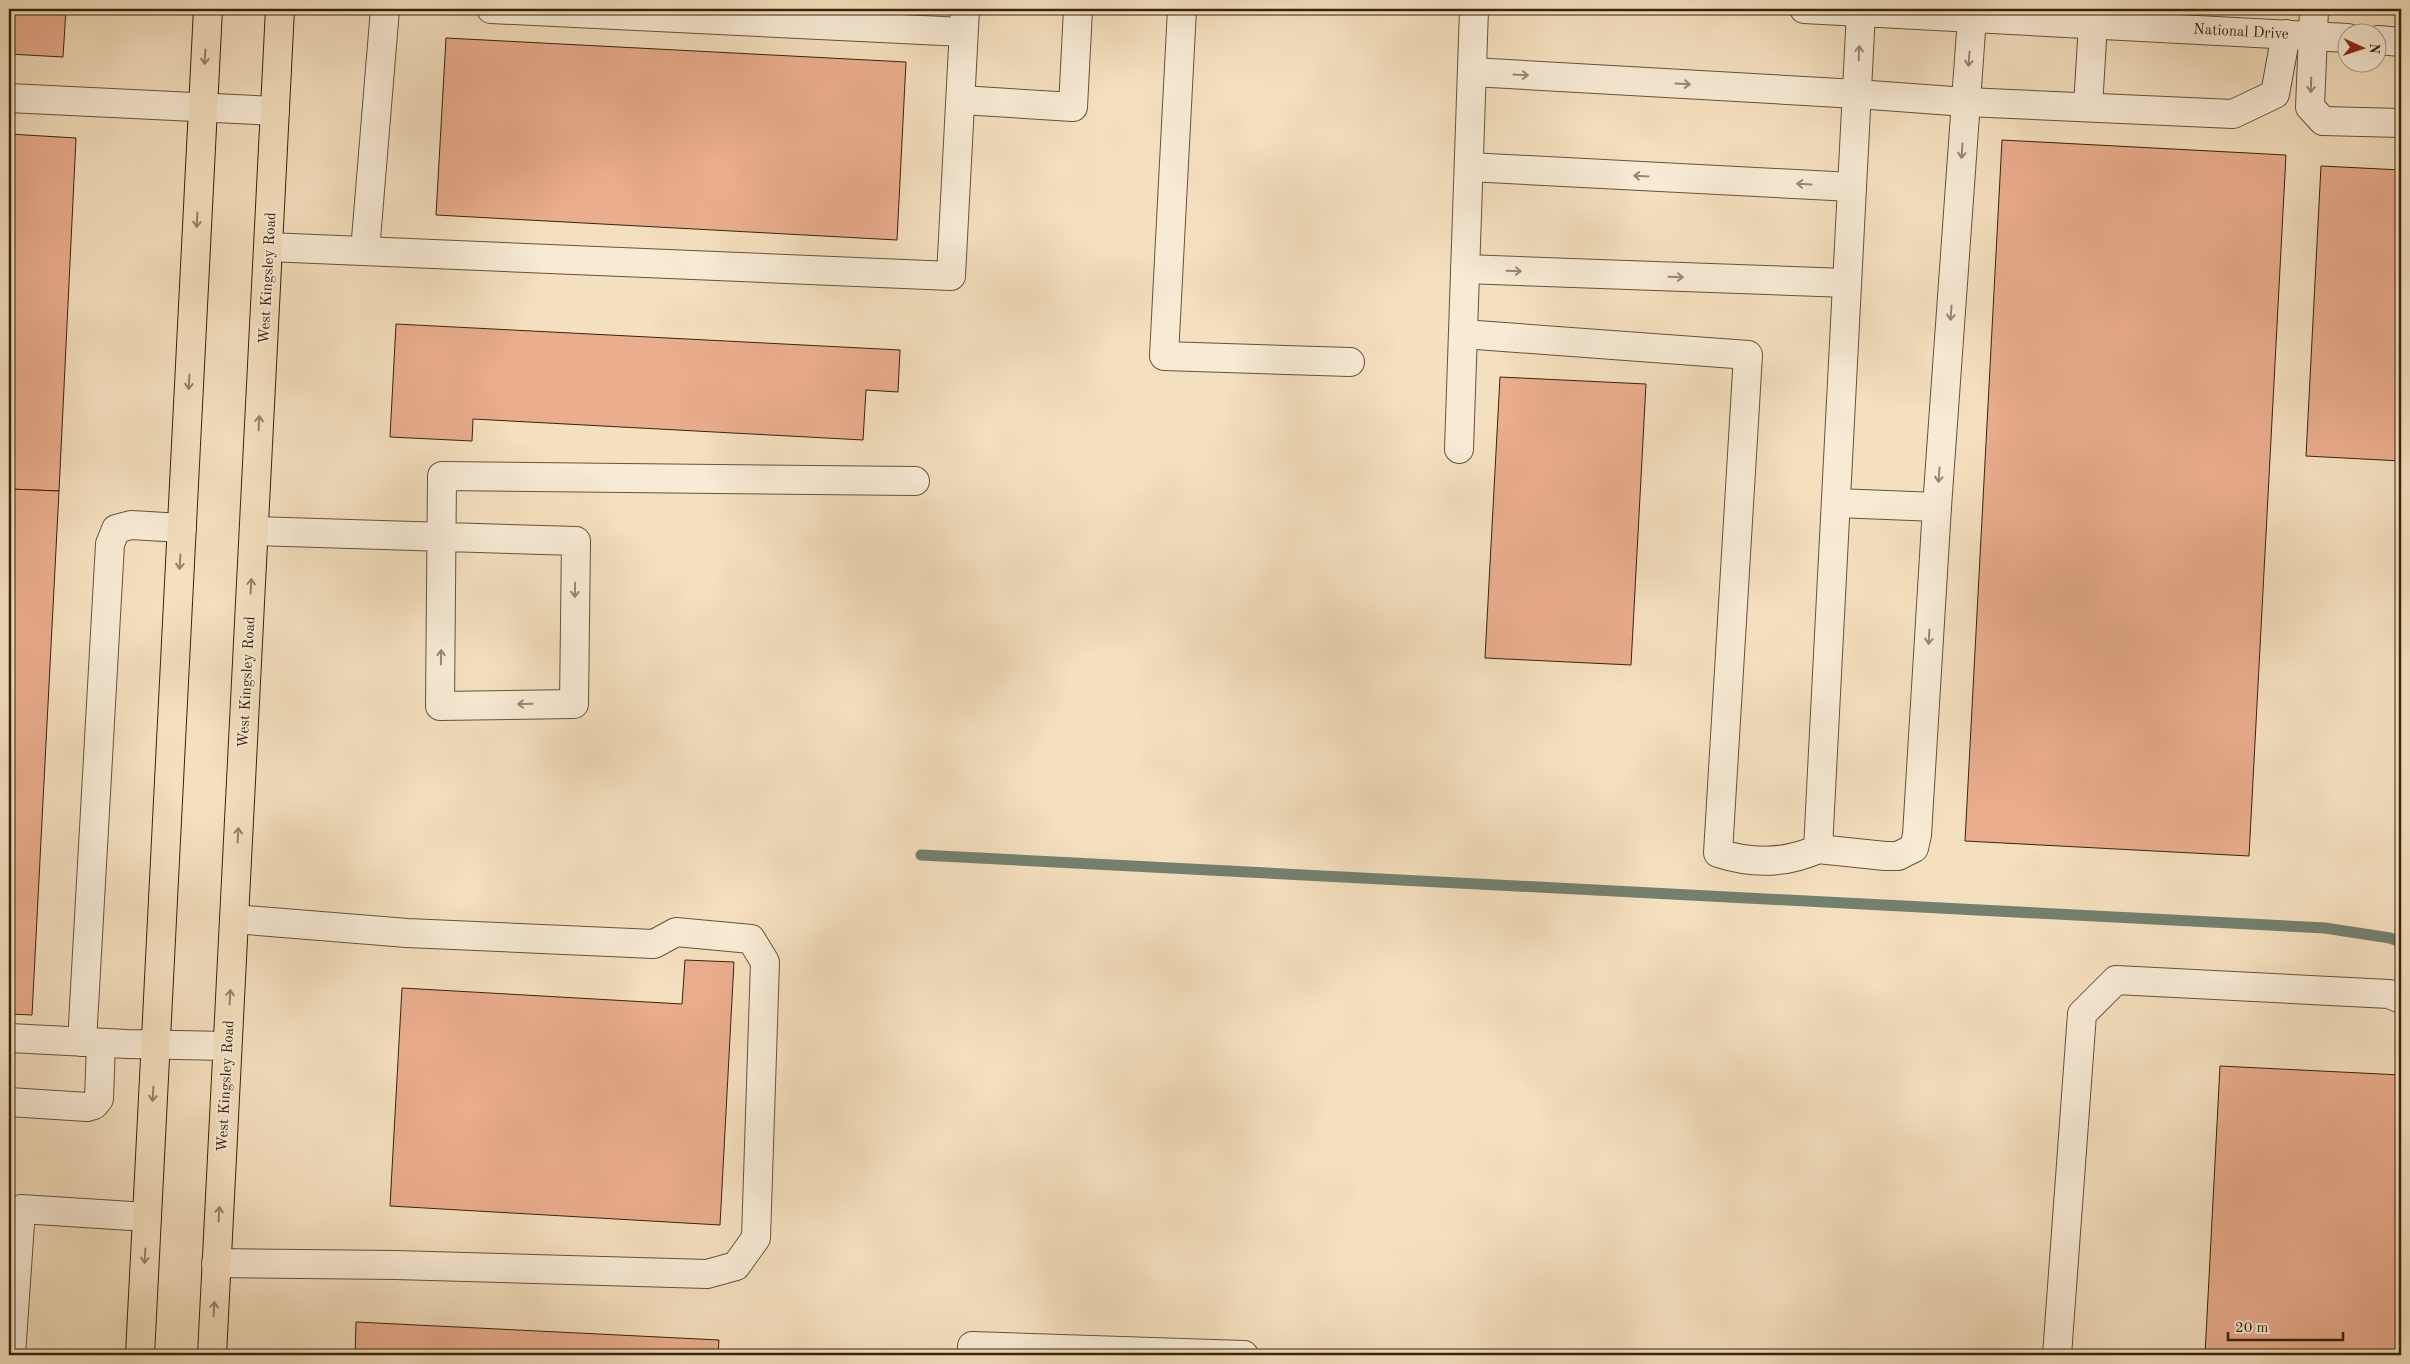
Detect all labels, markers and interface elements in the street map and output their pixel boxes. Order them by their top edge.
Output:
north arrow [2338,22,2388,72]
street label: National Drive [2193,23,2289,42]
text: N [2367,43,2381,55]
one-way arrow [1855,45,1864,61]
one-way arrow [201,49,210,65]
one-way arrow [1964,51,1973,67]
one-way arrow [1513,70,1529,79]
one-way arrow [2306,76,2315,92]
one-way arrow [1675,79,1691,88]
one-way arrow [1958,142,1967,158]
one-way arrow [1634,171,1650,180]
one-way arrow [1796,179,1812,189]
one-way arrow [192,211,202,227]
street label: West Kingsley Road [258,212,279,344]
one-way arrow [1505,266,1521,276]
one-way arrow [1668,272,1684,282]
one-way arrow [1946,304,1956,320]
one-way arrow [184,374,194,390]
one-way arrow [255,415,264,431]
one-way arrow [1935,466,1944,482]
one-way arrow [176,554,185,570]
one-way arrow [247,578,256,594]
one-way arrow [570,582,580,598]
street label: West Kingsley Road [237,616,258,748]
one-way arrow [1925,629,1934,645]
one-way arrow [436,649,446,666]
one-way arrow [518,700,534,709]
one-way arrow [234,827,243,843]
one-way arrow [225,990,234,1006]
street label: West Kingsley Road [216,1020,237,1152]
one-way arrow [148,1085,158,1101]
one-way arrow [214,1207,223,1223]
one-way arrow [140,1248,149,1264]
one-way arrow [209,1301,218,1317]
scale bar [2228,1309,2342,1341]
text: 20 m [2235,1321,2269,1336]

